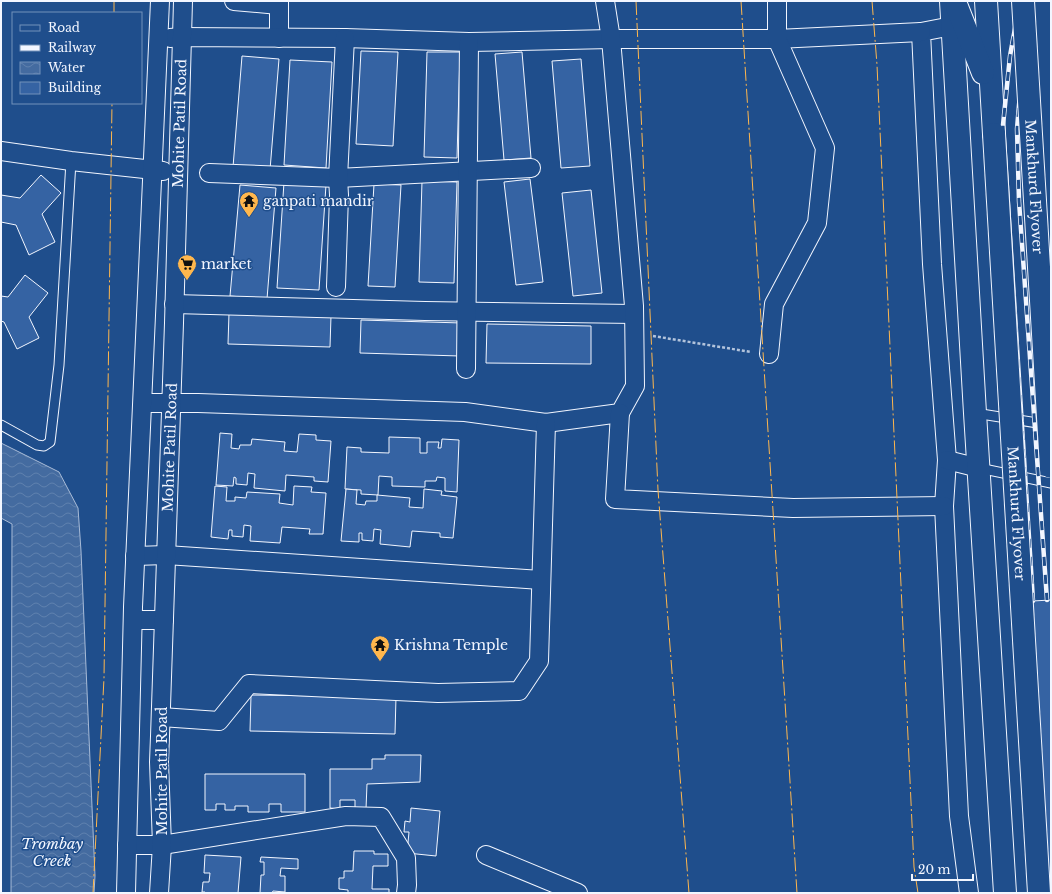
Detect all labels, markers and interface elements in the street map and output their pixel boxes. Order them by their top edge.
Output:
legend [12,12,142,104]
text: Road [48,20,80,35]
text: Railway [48,40,97,55]
street label: Mohite Patil Road [169,58,190,188]
text: Water [47,60,85,75]
text: Building [48,80,102,95]
street label: Mankhurd Flyover [1021,119,1047,255]
temple icon: ganpati mandir [238,190,260,218]
place label: ganpati mandir [263,192,374,210]
supermarket icon: market [176,253,198,281]
place label: market [201,255,253,273]
street label: Mohite Patil Road [159,382,181,512]
street label: Mankhurd Flyover [1004,446,1029,581]
temple icon: Krishna Temple [369,634,391,662]
place label: Krishna Temple [394,636,508,654]
street label: Mohite Patil Road [153,706,171,835]
water label: Trombay Creek [21,834,84,870]
scale bar [912,856,973,882]
text: 20 m [918,862,950,877]

